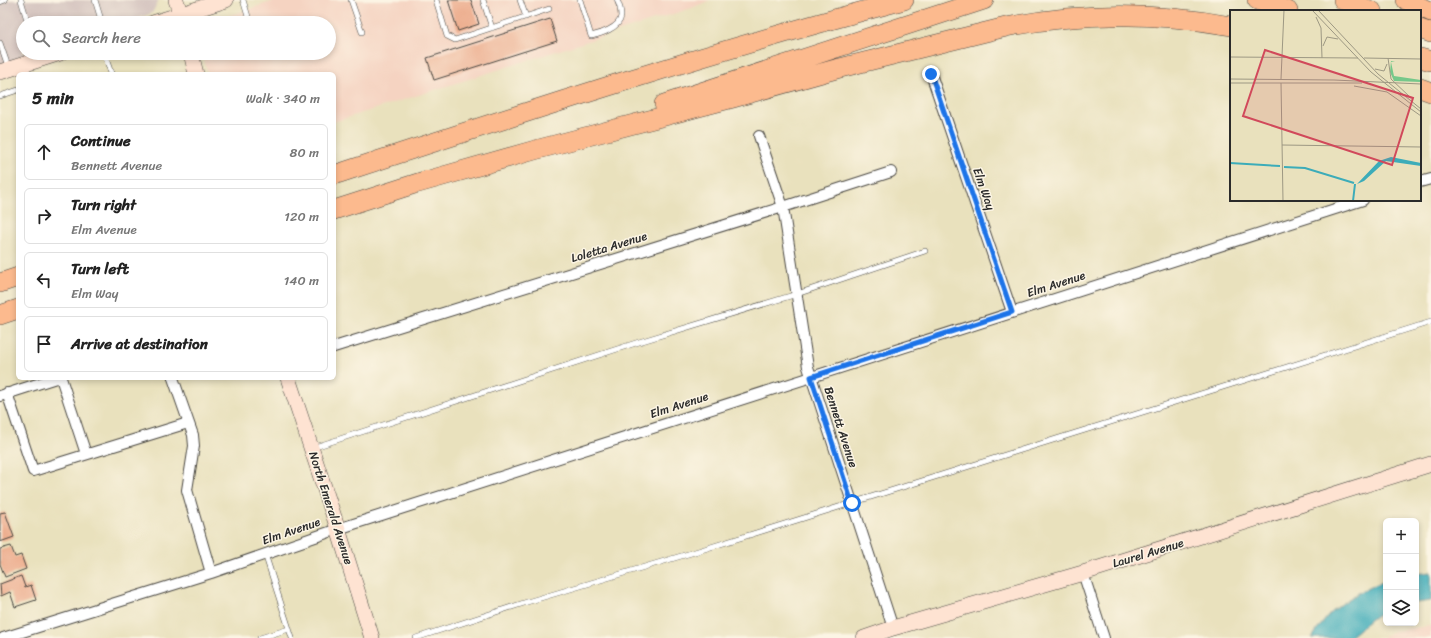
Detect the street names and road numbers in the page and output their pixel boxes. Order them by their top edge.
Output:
street label: Elm Way [966,165,1002,214]
street label: Loletta Avenue [568,225,650,269]
street label: Elm Avenue [1024,264,1088,304]
street label: Bennett Avenue [818,384,864,470]
street label: Elm Avenue [647,385,711,425]
street label: North Emerald Avenue [302,448,360,568]
street label: Elm Avenue [259,511,323,551]
street label: Laurel Avenue [1110,532,1187,574]

